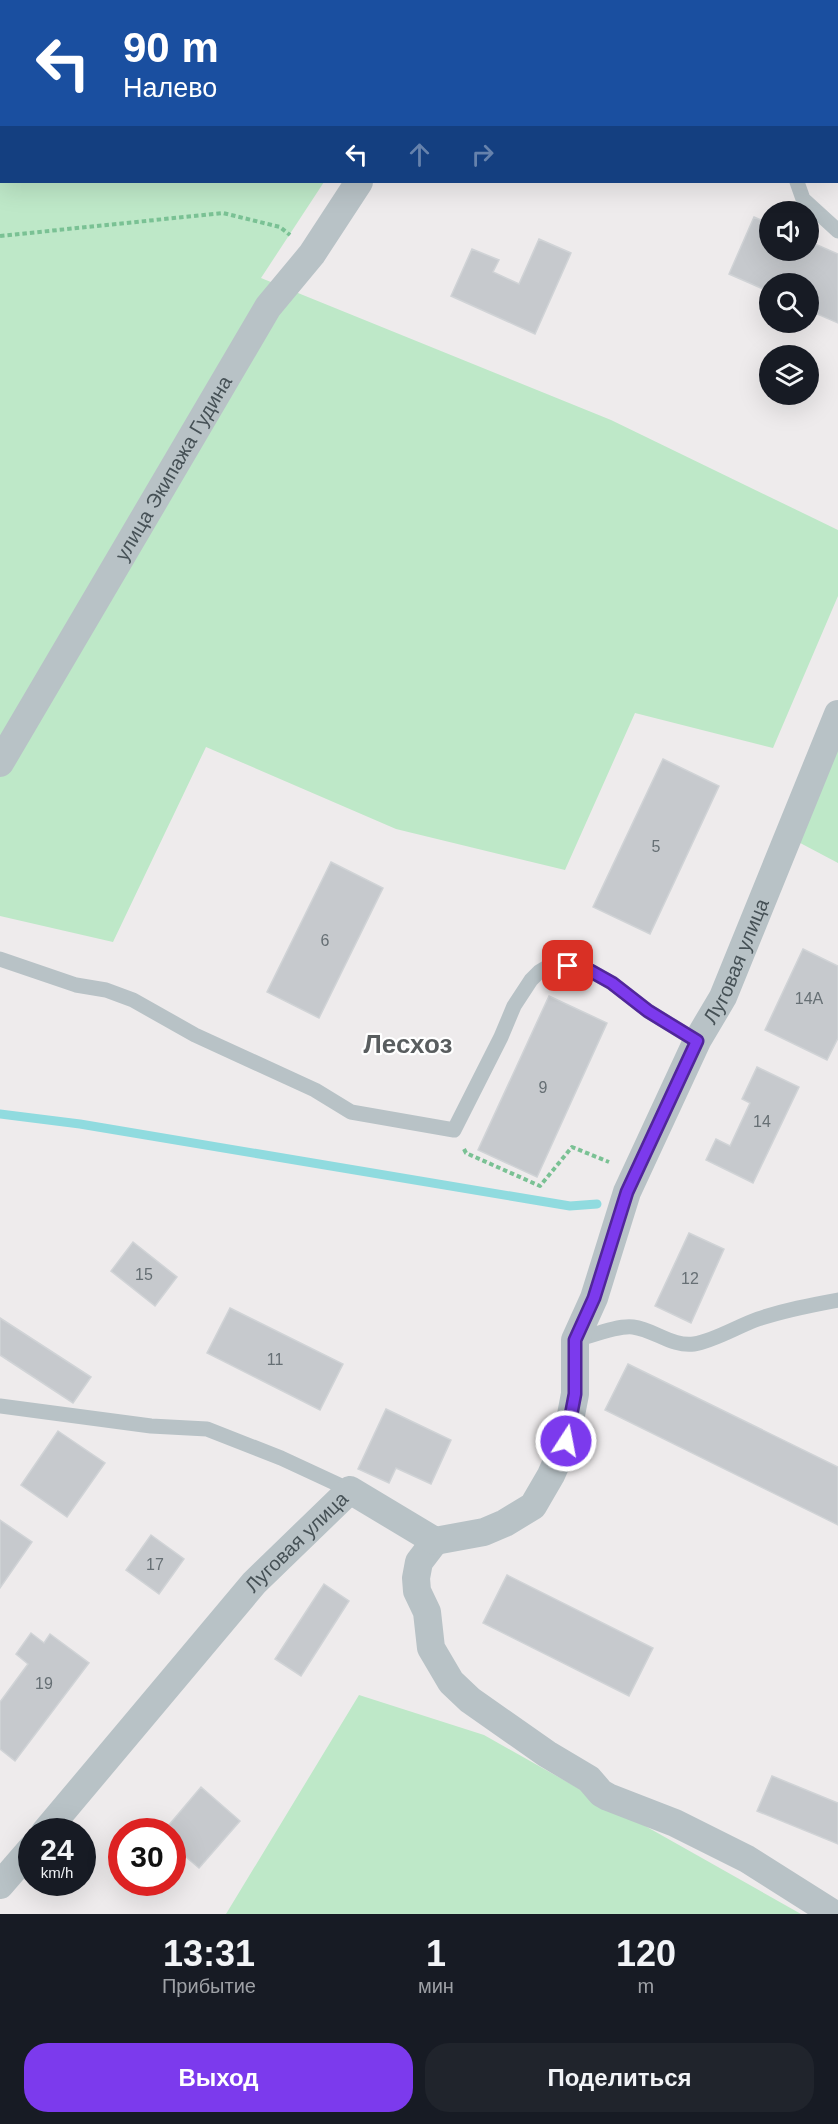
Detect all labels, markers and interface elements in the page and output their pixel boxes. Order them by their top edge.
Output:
icon: left [24,24,102,102]
text: 90 m [123,24,219,71]
text: Налево [123,73,217,103]
icon: left [340,138,373,171]
icon: ahead [403,138,436,171]
icon: right [466,138,499,171]
map controls [759,201,819,405]
button: sound [759,201,819,261]
button: search [759,273,819,333]
button: layers [759,345,819,405]
street label: улица Экипажа Гудина [110,371,237,565]
house number: 5 [652,838,661,855]
street label: Луговая улица [699,894,773,1028]
house number: 6 [321,932,330,949]
pin [542,940,593,991]
icon: arrive [551,949,584,982]
house number: 14А [795,990,824,1007]
district label: Лесхоз [364,1029,452,1059]
house number: 9 [539,1079,548,1096]
house number: 14 [753,1113,771,1130]
house number: 15 [135,1266,153,1283]
house number: 12 [681,1270,699,1287]
house number: 11 [267,1351,283,1368]
position arrow [534,1409,598,1473]
street label: Луговая улица [240,1487,353,1596]
house number: 17 [146,1556,164,1573]
house number: 19 [35,1675,53,1692]
speed limit sign: 30 [108,1818,186,1896]
text: 24 [40,1833,74,1866]
text: km/h [41,1864,73,1881]
text: 13:31 [163,1933,255,1974]
text: 1 [426,1933,446,1974]
text: 120 [616,1933,676,1974]
text: Прибытие [162,1975,256,1997]
text: мин [418,1975,454,1997]
text: m [638,1975,654,1997]
button: Выход [24,2043,413,2112]
button: Поделиться [425,2043,814,2112]

